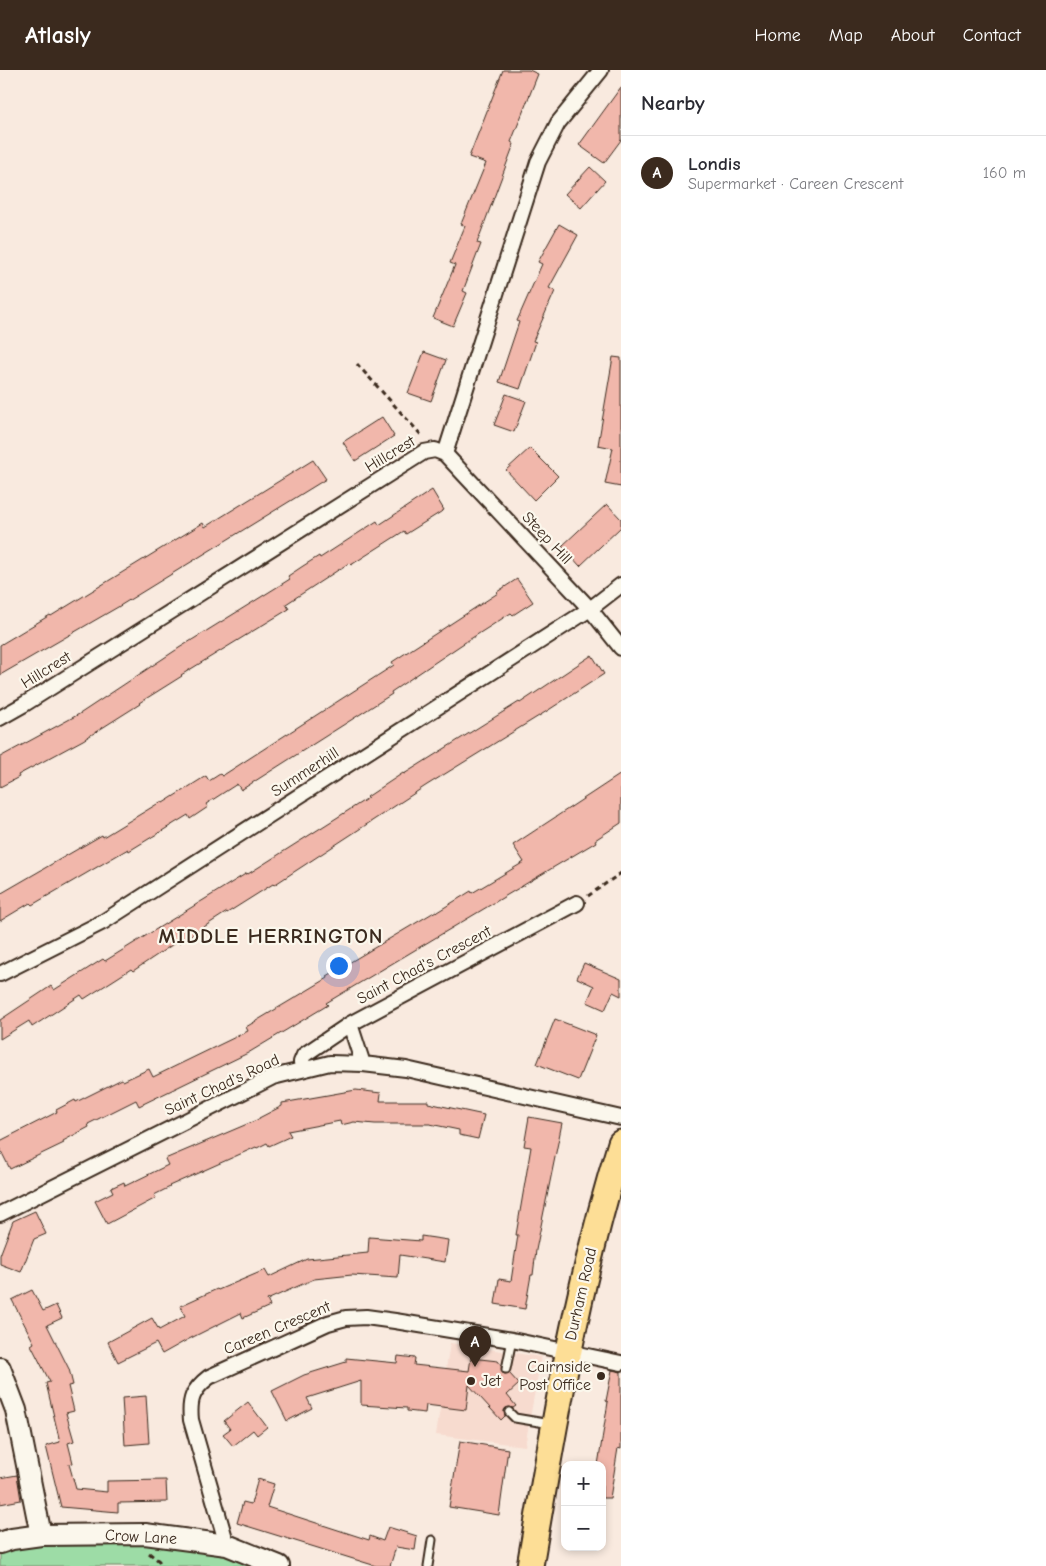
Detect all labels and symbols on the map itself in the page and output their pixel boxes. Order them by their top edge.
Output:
street label: Hillcrest [362,432,419,476]
street label: Steep Hill [518,508,576,568]
street label: Hillcrest [18,648,75,692]
street label: Summerhill [268,743,342,801]
street label: Saint Chad's Crescent [354,922,495,1008]
district label: MIDDLE HERRINGTON [158,924,384,948]
your location [326,953,352,979]
street label: Saint Chad's Road [162,1051,282,1119]
street label: Durham Road [562,1246,600,1342]
street label: Careen Crescent [221,1297,333,1359]
pin: A [459,1326,491,1367]
place label: Cairnside Post Office [519,1358,591,1394]
marker: Cairnside Post Office [595,1370,607,1382]
place label: Jet [481,1372,501,1390]
marker: Jet [465,1375,477,1387]
street label: Crow Lane [105,1526,177,1548]

